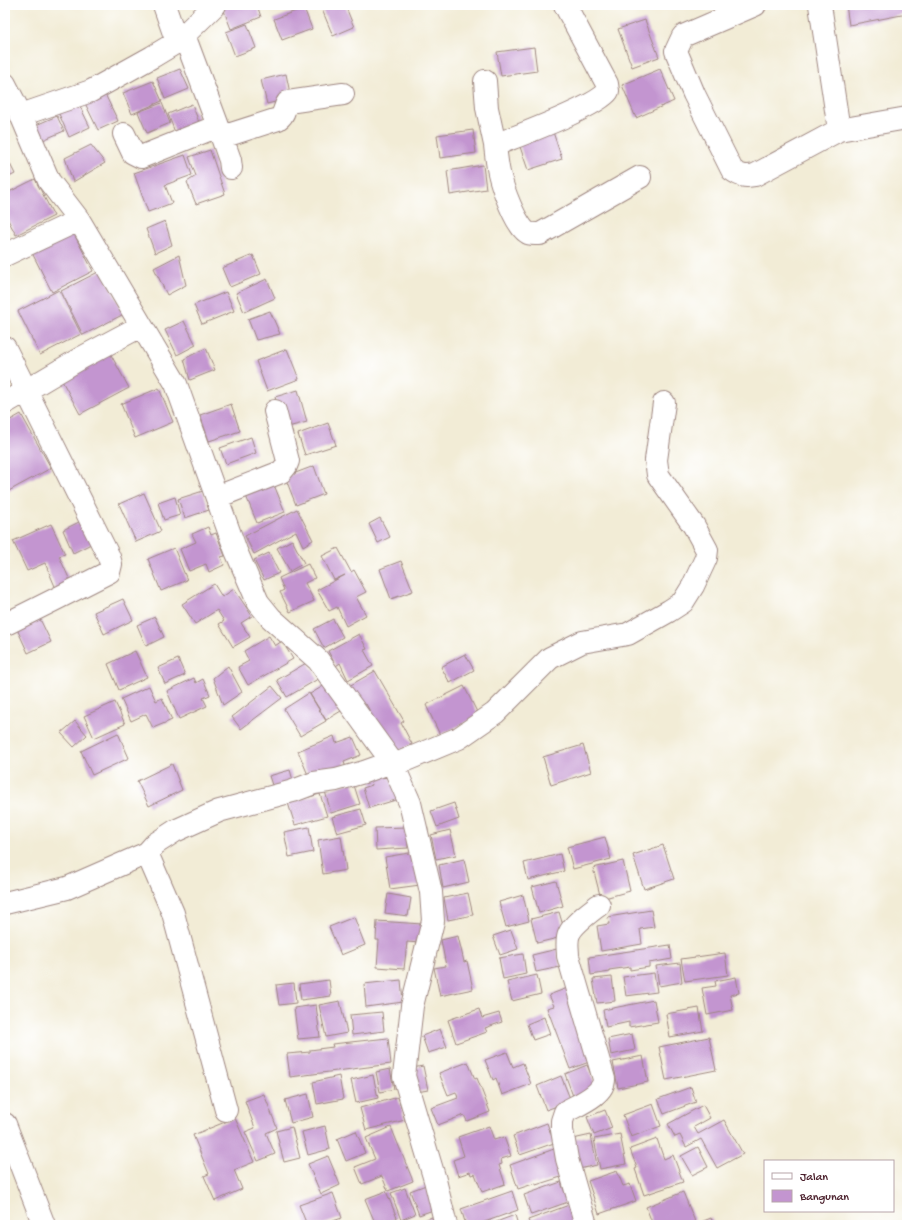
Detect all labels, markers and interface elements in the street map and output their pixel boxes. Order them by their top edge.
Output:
legend [764,1160,894,1212]
text: Jalan [800,1171,828,1185]
text: Bangunan [799,1191,849,1205]

